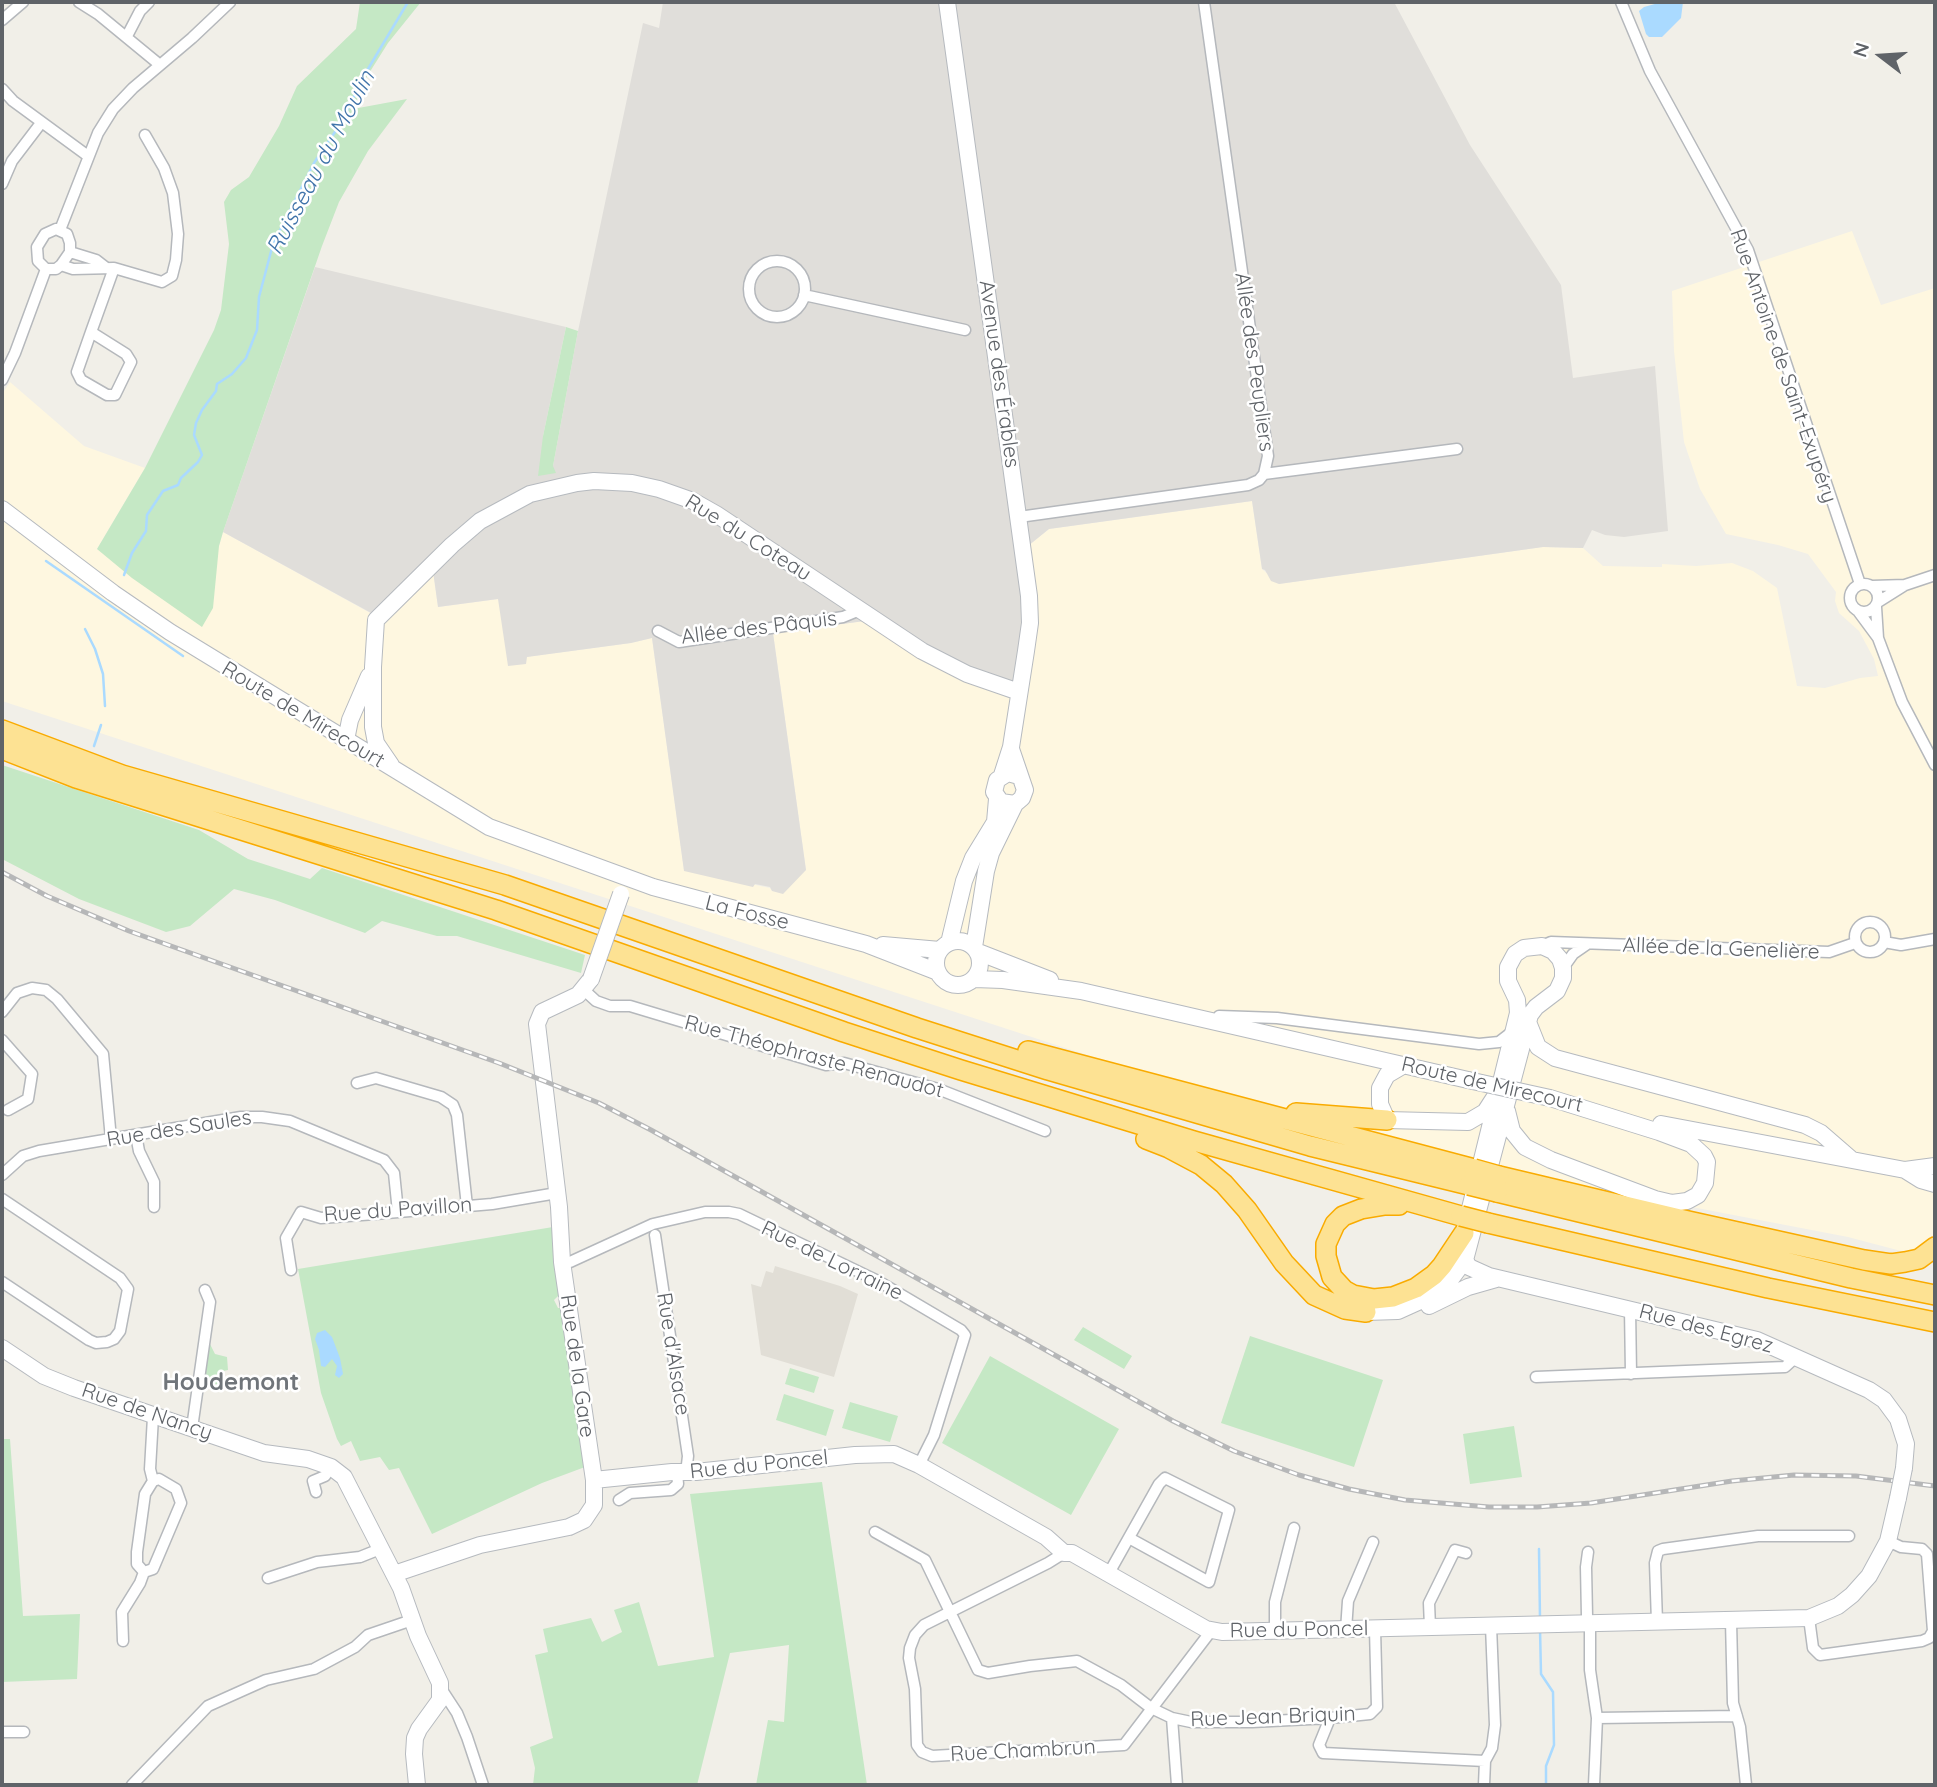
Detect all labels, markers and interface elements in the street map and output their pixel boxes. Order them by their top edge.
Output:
north arrow [1846,21,1916,91]
text: N [1847,40,1874,60]
water label: Ruisseau du Moulin [261,66,381,260]
street label: Rue Antoine de Saint-Exupéry [1724,226,1842,506]
street label: Allée des Peupliers [1229,271,1279,453]
street label: Avenue des Érables [973,279,1025,469]
street label: Rue du Coteau [680,489,816,587]
street label: Allée des Pâquis [680,606,838,650]
street label: Route de Mirecourt [217,656,389,774]
street label: La Fosse [702,890,792,936]
street label: Allée de la Genelière [1622,933,1820,965]
street label: Rue Théophraste Renaudot [682,1010,946,1104]
street label: Route de Mirecourt [1399,1052,1585,1118]
street label: Rue des Saules [105,1105,253,1153]
street label: Rue du Pavillon [323,1192,473,1228]
street label: Rue de Lorraine [757,1216,907,1306]
street label: Rue d'Alsace [651,1291,695,1417]
street label: Rue de la Gare [554,1293,600,1439]
street label: Rue des Egrez [1636,1299,1776,1359]
district label: Houdemont [163,1369,299,1397]
street label: Rue de Nancy [78,1378,216,1446]
street label: Rue du Poncel [689,1445,829,1485]
street label: Rue du Poncel [1229,1616,1369,1644]
street label: Rue Jean Briquin [1190,1702,1356,1732]
street label: Rue Chambrun [950,1735,1096,1767]

